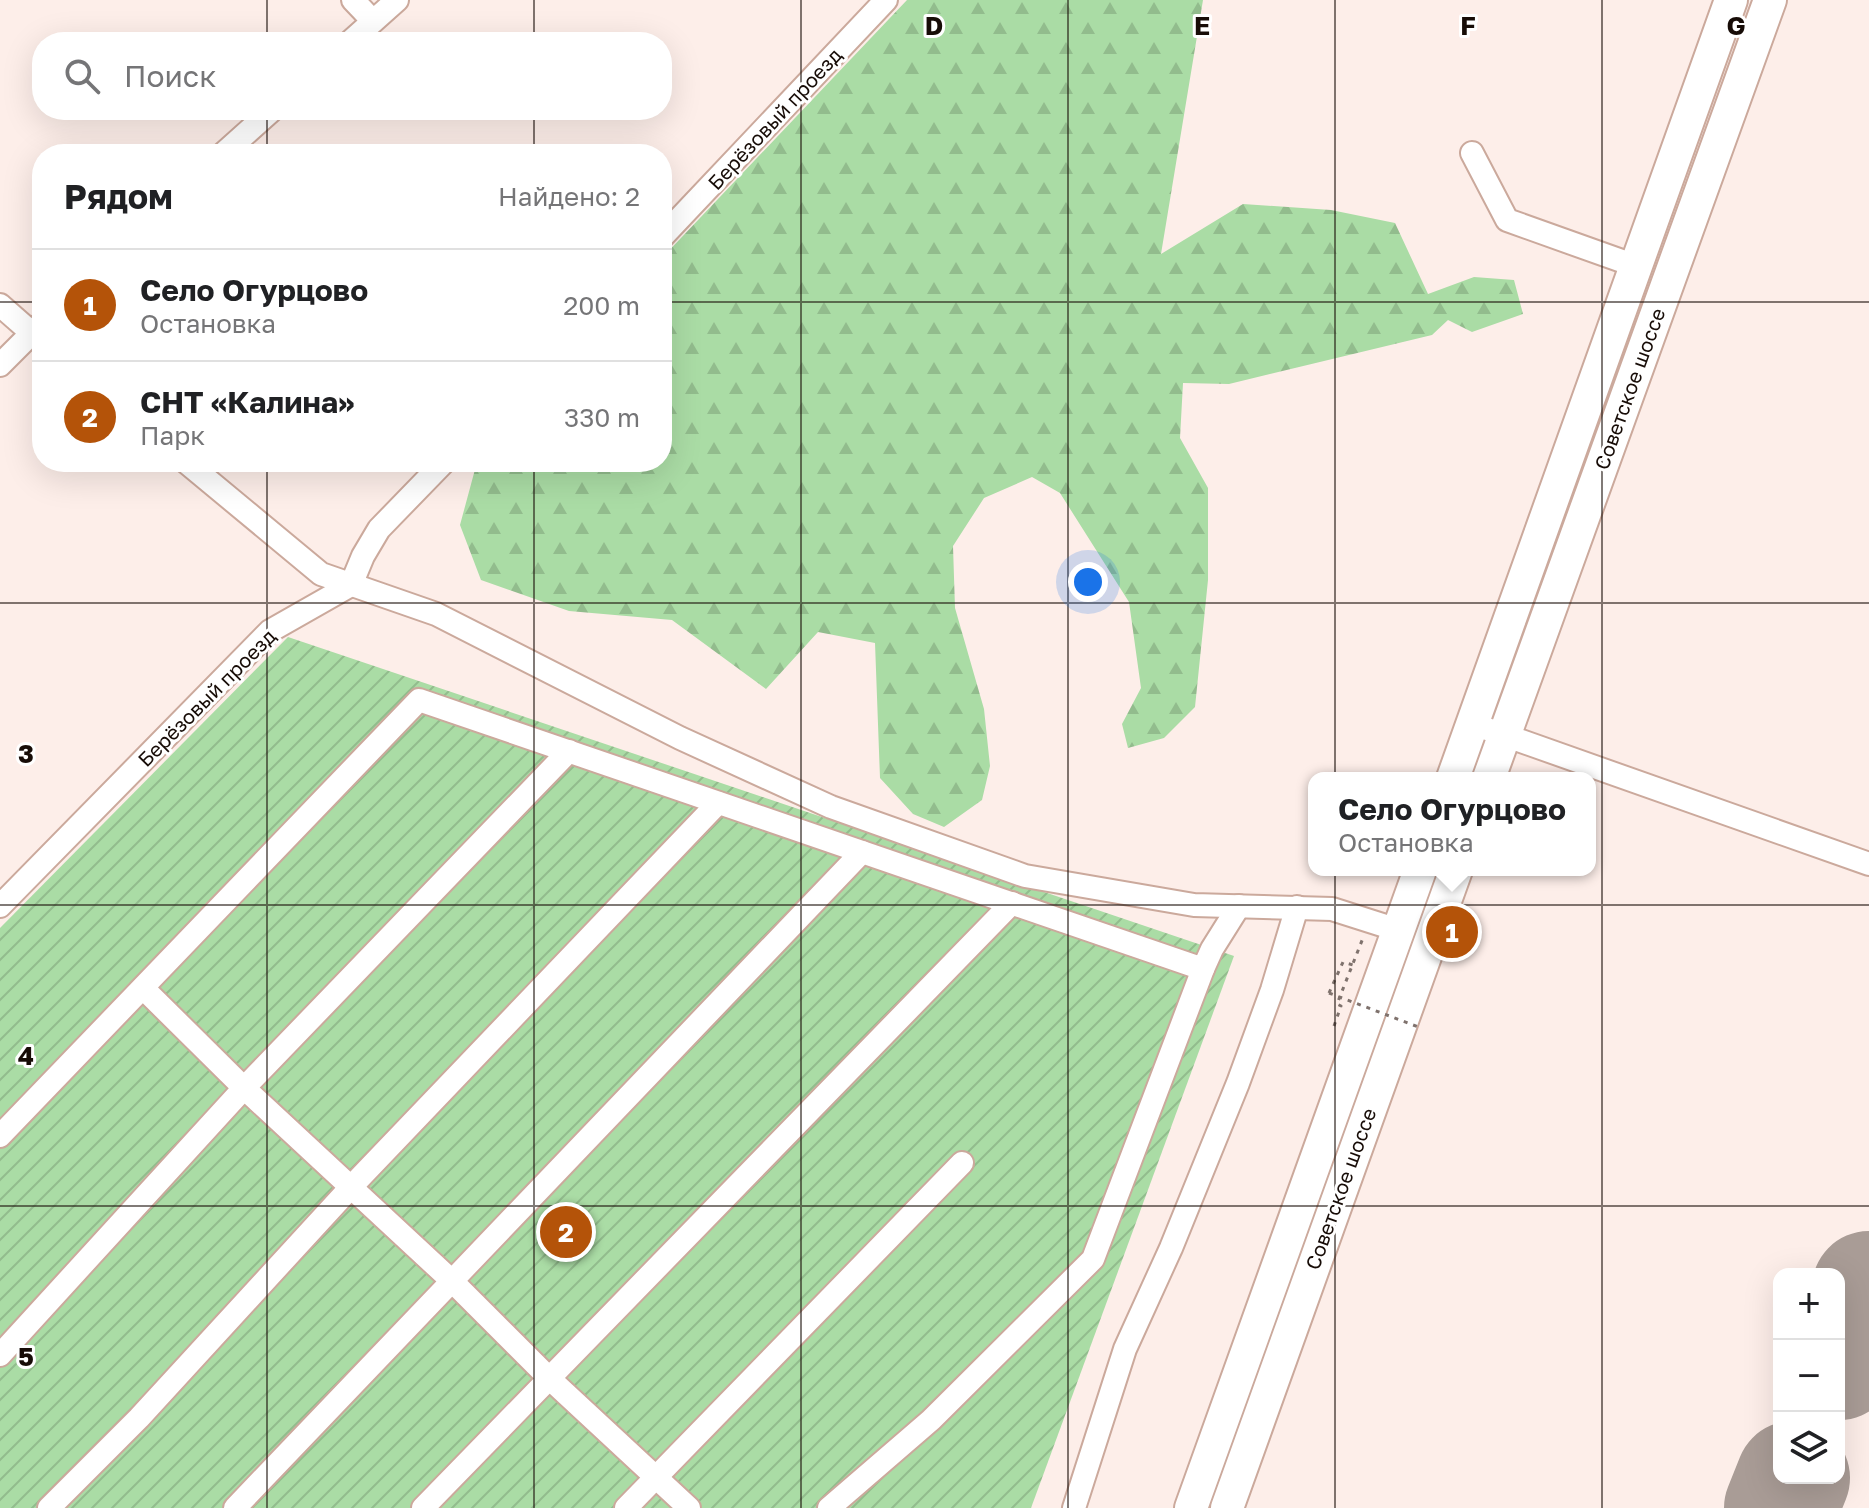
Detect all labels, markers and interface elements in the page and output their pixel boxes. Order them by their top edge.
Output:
text: D [925,10,943,41]
text: E [1194,10,1210,41]
text: F [1460,10,1476,41]
text: G [1726,10,1746,41]
search box [32,32,672,120]
street label: Берёзовый проезд [702,43,846,194]
icon: search [60,54,104,98]
text: Поиск [124,58,216,94]
text: Рядом [64,176,173,216]
text: Найдено: 2 [498,181,640,212]
text: Село Огурцово [140,272,368,308]
text: 1 [83,290,97,321]
text: 200 m [563,290,640,321]
street label: Советское шоссе [1589,305,1669,473]
text: Остановка [140,308,276,339]
text: СНТ «Калина» [140,384,354,420]
text: 2 [82,402,98,433]
text: 330 m [564,402,640,433]
text: Парк [140,420,205,451]
your location [1068,562,1108,602]
street label: Берёзовый проезд [132,623,280,771]
text: 3 [18,738,34,769]
popup [1308,772,1596,876]
text: Село Огурцово [1338,791,1566,827]
text: Остановка [1338,827,1474,858]
pin: 1 [1426,902,1478,962]
text: 4 [18,1040,34,1071]
street label: Советское шоссе [1300,1105,1380,1273]
pin: 2 [540,1202,592,1262]
map controls [1773,1268,1845,1484]
button: + [1773,1268,1845,1340]
button: − [1773,1340,1845,1412]
text: 5 [18,1341,34,1372]
button: layers [1773,1412,1845,1484]

